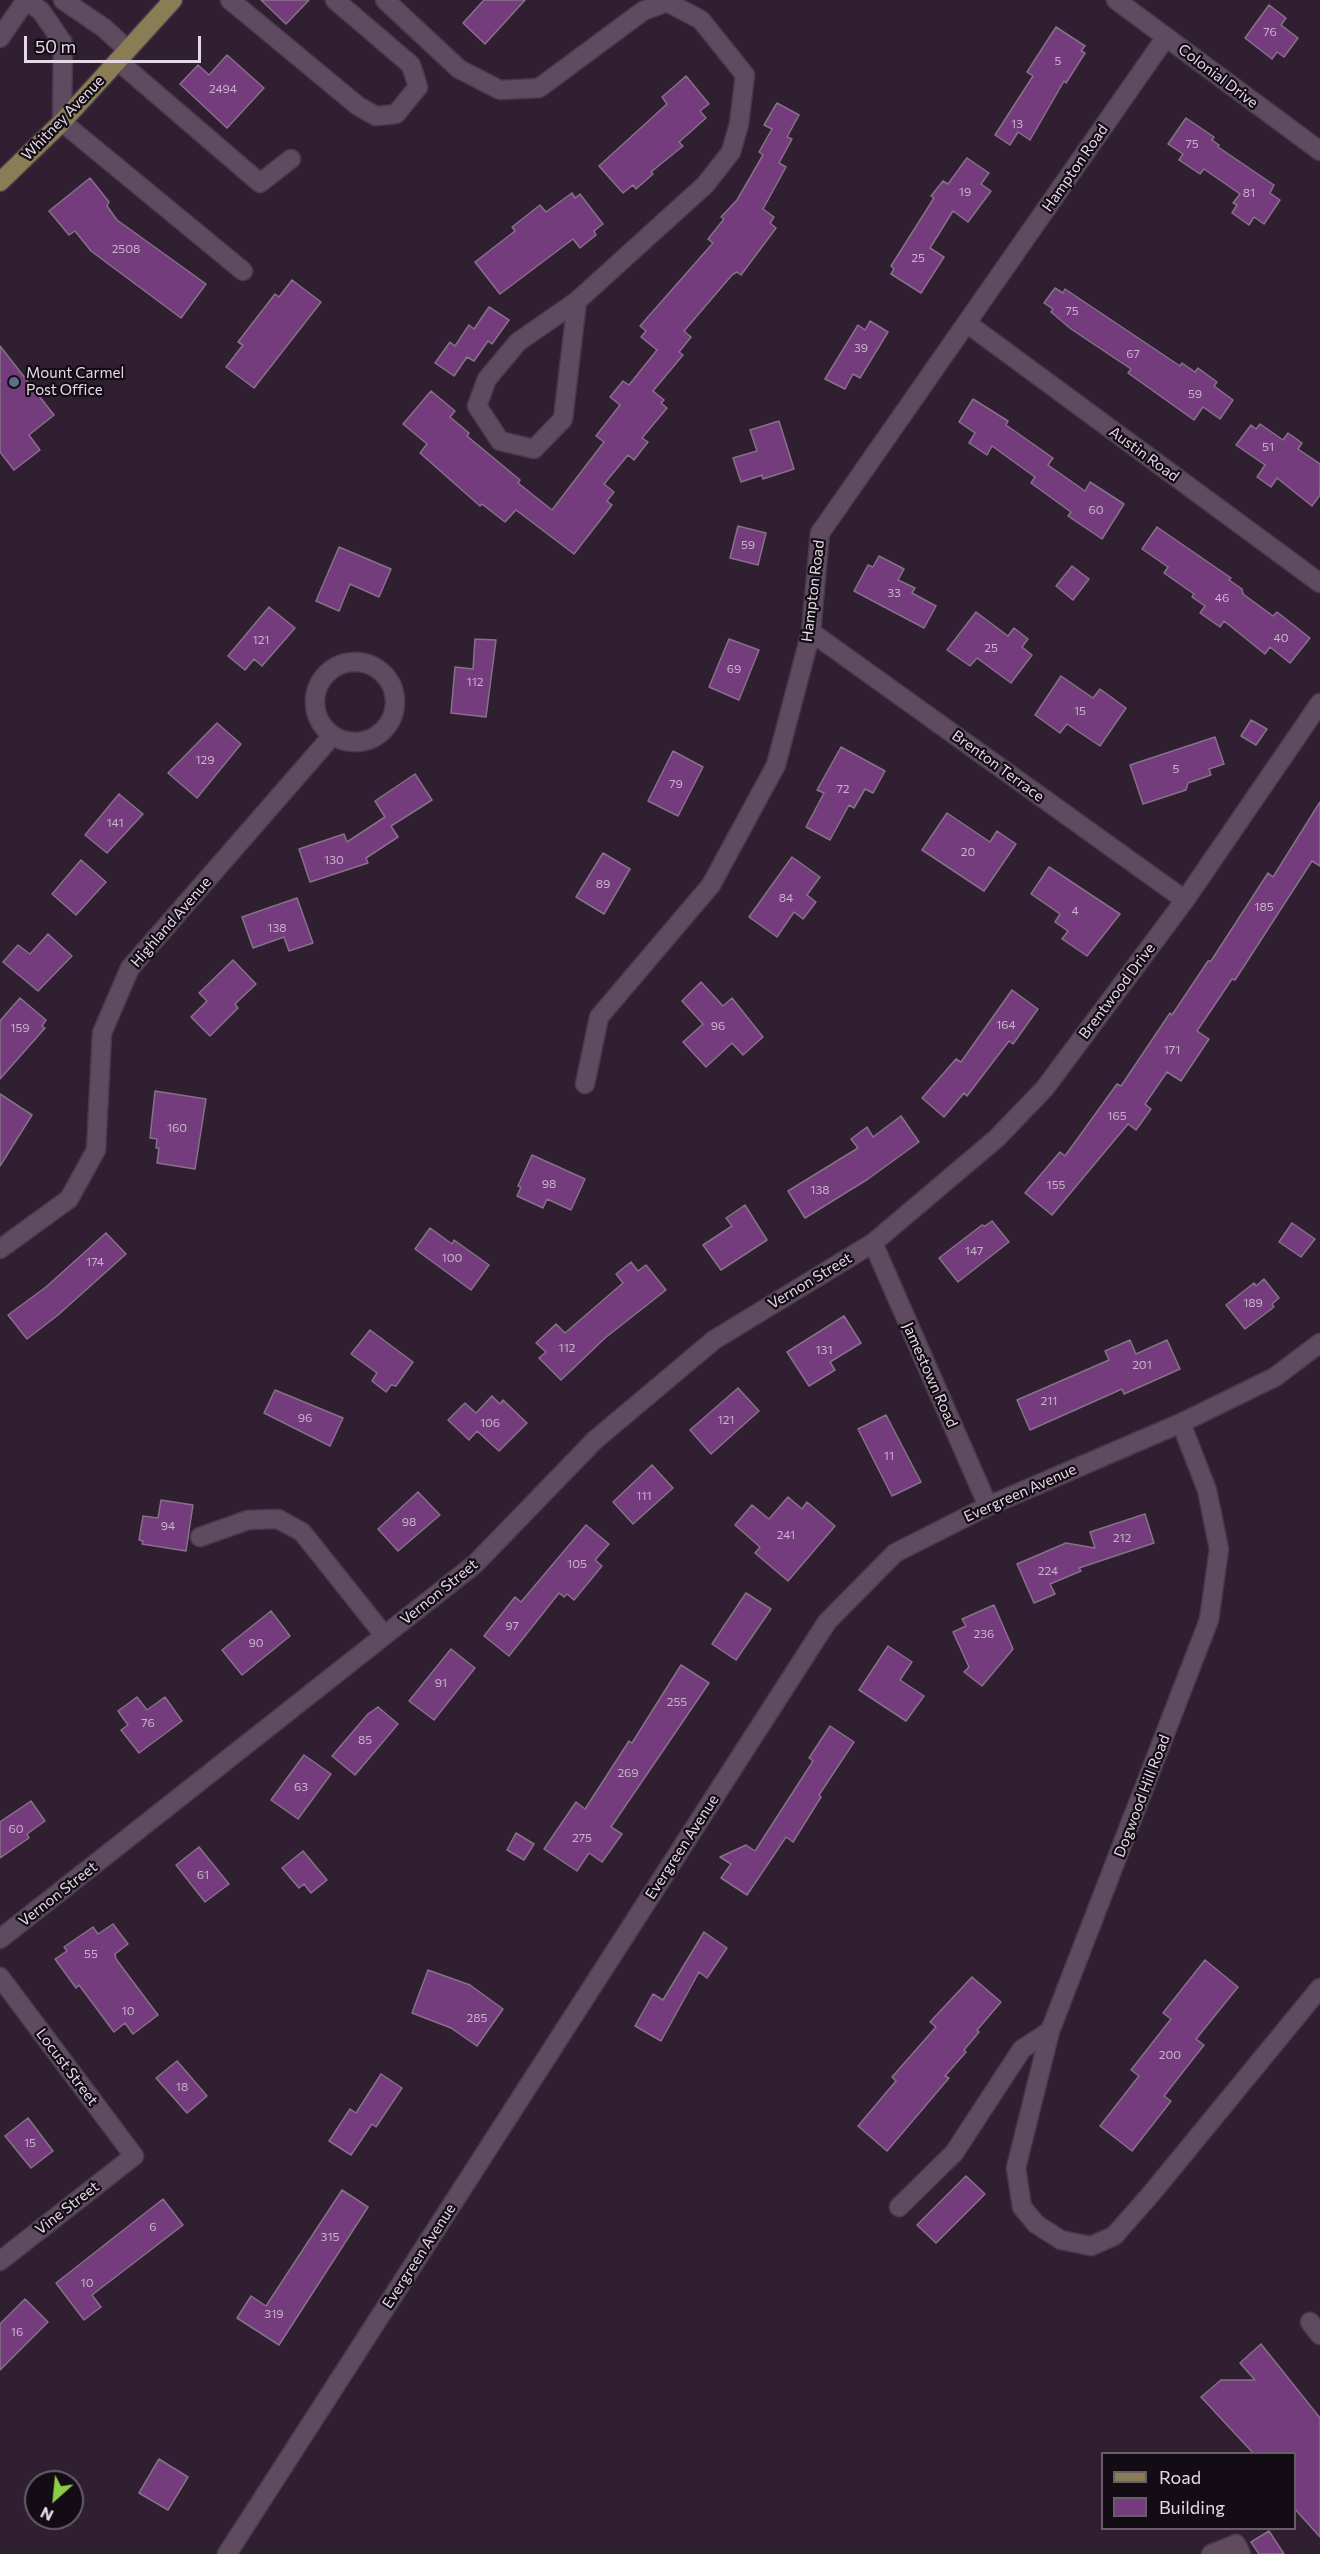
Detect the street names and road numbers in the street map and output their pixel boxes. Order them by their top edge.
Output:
street label: Colonial Drive [1175,40,1261,112]
street label: Whitney Avenue [18,72,108,164]
street label: Hampton Road [1038,121,1112,215]
street label: Austin Road [1106,423,1182,485]
street label: Hampton Road [798,539,828,643]
street label: Brenton Terrace [948,726,1048,806]
street label: Highland Avenue [127,873,215,971]
street label: Brentwood Drive [1075,939,1159,1043]
street label: Vernon Street [765,1249,855,1313]
street label: Jamestown Road [899,1320,961,1430]
street label: Evergreen Avenue [961,1460,1079,1526]
street label: Vernon Street [397,1555,481,1629]
street label: Dogwood Hill Road [1110,1732,1174,1860]
street label: Evergreen Avenue [641,1791,723,1903]
street label: Vernon Street [15,1858,101,1930]
street label: Locust Street [32,2025,102,2109]
street label: Vine Street [32,2178,102,2238]
street label: Evergreen Avenue [378,2200,460,2312]

